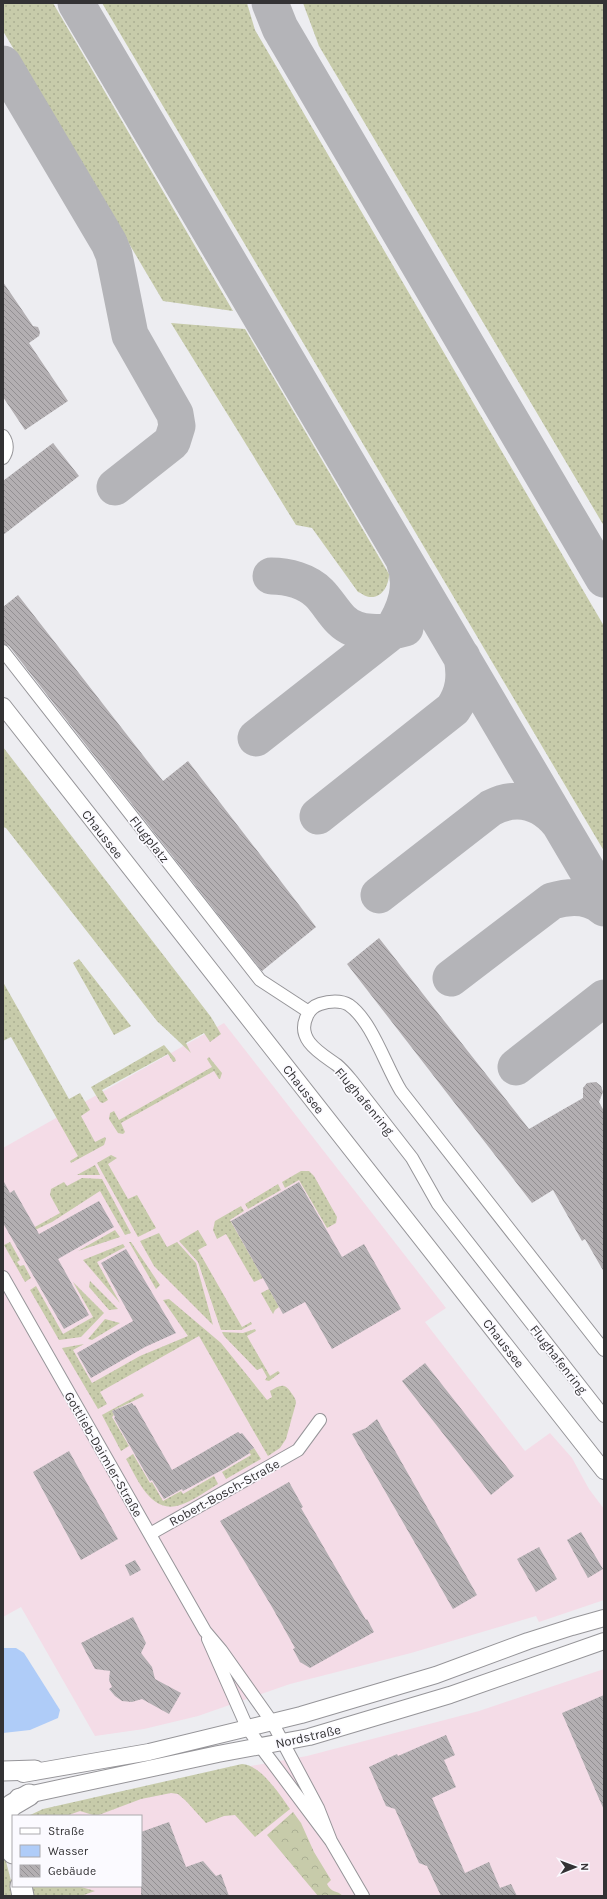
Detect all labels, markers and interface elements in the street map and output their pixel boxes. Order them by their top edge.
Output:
street label: Chaussee [79,807,127,862]
street label: Flugplatz [127,813,172,866]
street label: Chaussee [280,1062,328,1117]
street label: Flughafenring [332,1065,398,1139]
street label: Chaussee [480,1316,528,1371]
street label: Flughafenring [527,1322,591,1397]
street label: Gottlieb-Daimler-Straße [62,1389,146,1520]
street label: Robert-Bosch-Straße [166,1456,282,1529]
street label: Nordstraße [274,1722,343,1751]
legend [12,1815,142,1887]
text: Straße [48,1824,84,1838]
text: Wasser [48,1844,89,1858]
north arrow [555,1847,595,1887]
text: N [578,1863,591,1871]
text: Gebäude [48,1864,96,1878]

